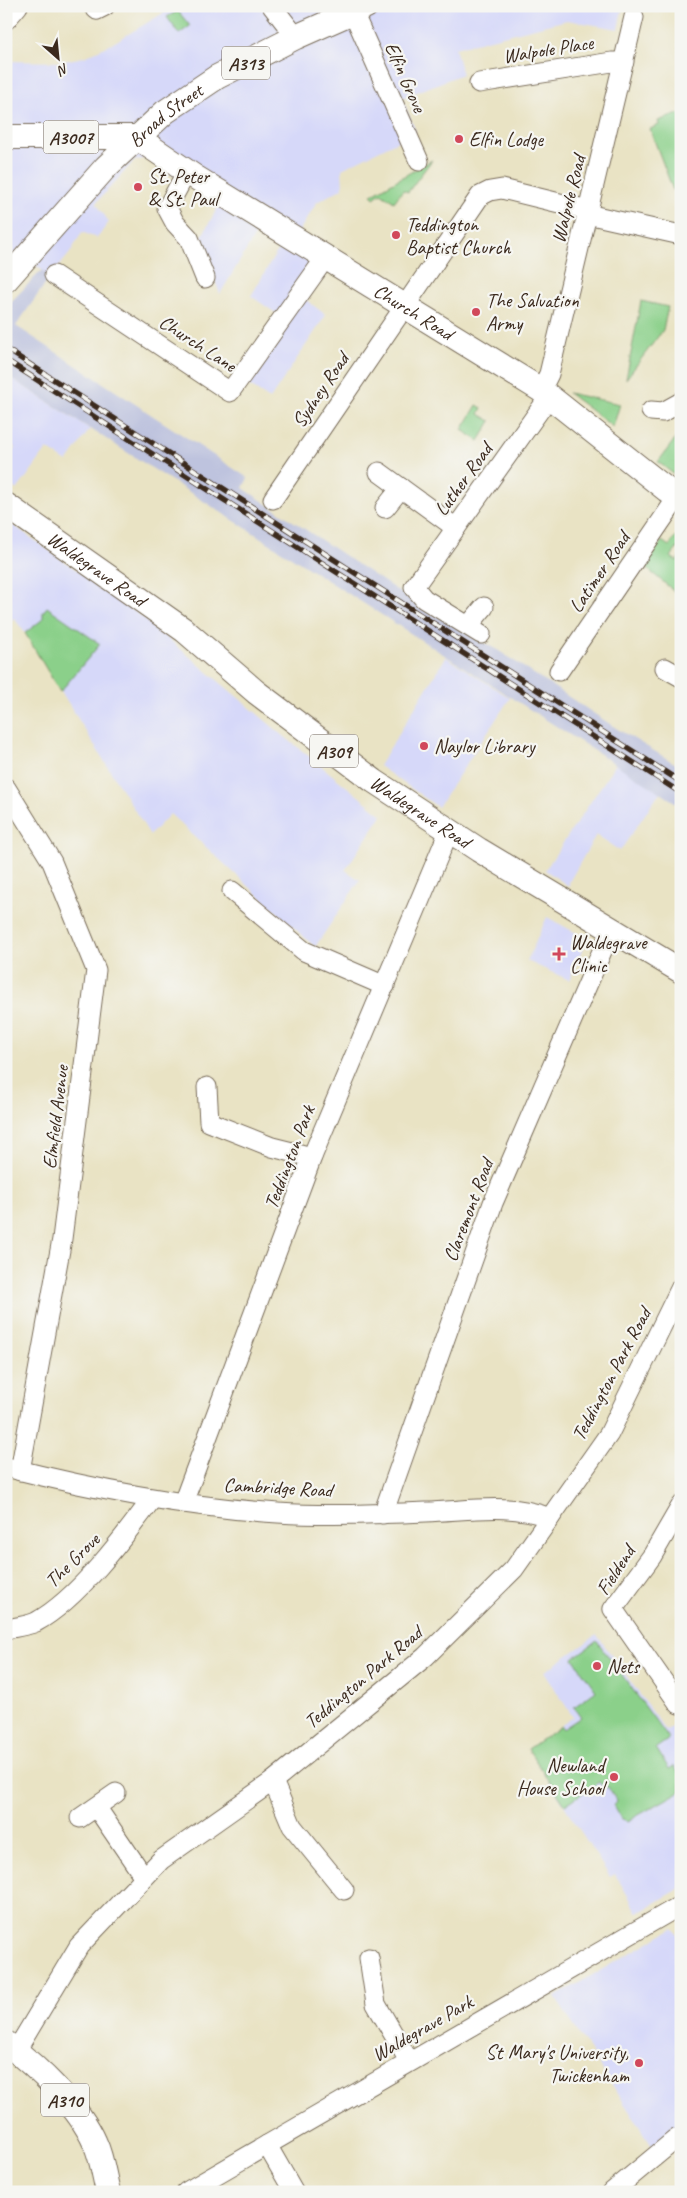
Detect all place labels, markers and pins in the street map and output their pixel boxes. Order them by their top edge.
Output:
place label: Elfin Lodge [469,127,545,152]
marker: Elfin Lodge [453,133,465,145]
place label: St. Peter & St. Paul [148,164,221,212]
marker: St. Peter & St. Paul [132,181,144,193]
place label: Teddington Baptist Church [406,212,512,260]
marker: Teddington Baptist Church [390,229,402,241]
place label: The Salvation Army [486,288,580,336]
marker: The Salvation Army [470,306,482,318]
place label: Naylor Library [434,734,537,759]
marker: Naylor Library [418,740,430,752]
place label: Waldegrave Clinic [570,930,648,978]
marker: Waldegrave Clinic [552,947,566,961]
place label: Nets [607,1654,641,1679]
marker: Nets [591,1660,603,1672]
place label: Newland House School [517,1753,608,1801]
marker: Newland House School [608,1771,620,1783]
place label: St Mary's University, Twickenham [486,2040,630,2088]
marker: St Mary's University, Twickenham [633,2057,645,2069]

